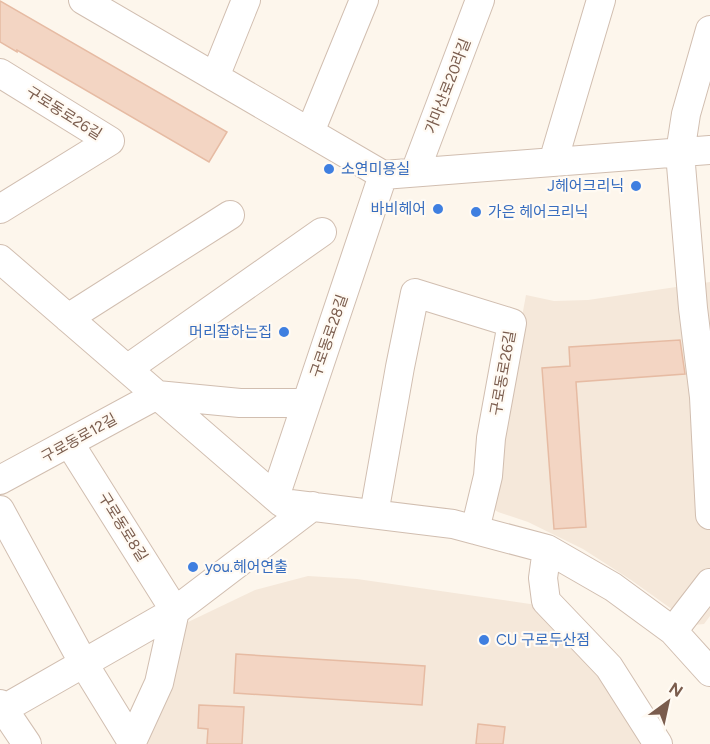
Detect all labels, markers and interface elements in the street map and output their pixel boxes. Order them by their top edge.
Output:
street label: 가마산로20라길 [422,36,474,136]
street label: 구로동로26길 [23,83,105,143]
place label: 소연미용실 [341,160,410,178]
marker: 소연미용실 [322,162,336,176]
place label: J헤어크리닉 [547,177,624,195]
marker: J헤어크리닉 [629,179,643,193]
place label: 바비헤어 [371,200,426,218]
marker: 바비헤어 [431,202,445,216]
place label: 가은 헤어크리닉 [488,203,588,221]
marker: 가은 헤어크리닉 [469,205,483,219]
street label: 구로동로28길 [306,292,352,380]
place label: 머리잘하는집 [189,323,272,341]
marker: 머리잘하는집 [277,325,291,339]
street label: 구로동로26길 [487,329,519,417]
street label: 구로동로12길 [38,410,120,466]
street label: 구로동로8길 [95,489,151,565]
place label: you.헤어연출 [205,558,288,576]
marker: you.헤어연출 [186,560,200,574]
place label: CU 구로두산점 [496,631,590,649]
marker: CU 구로두산점 [477,633,491,647]
north arrow [638,672,698,732]
text: N [666,679,686,701]

